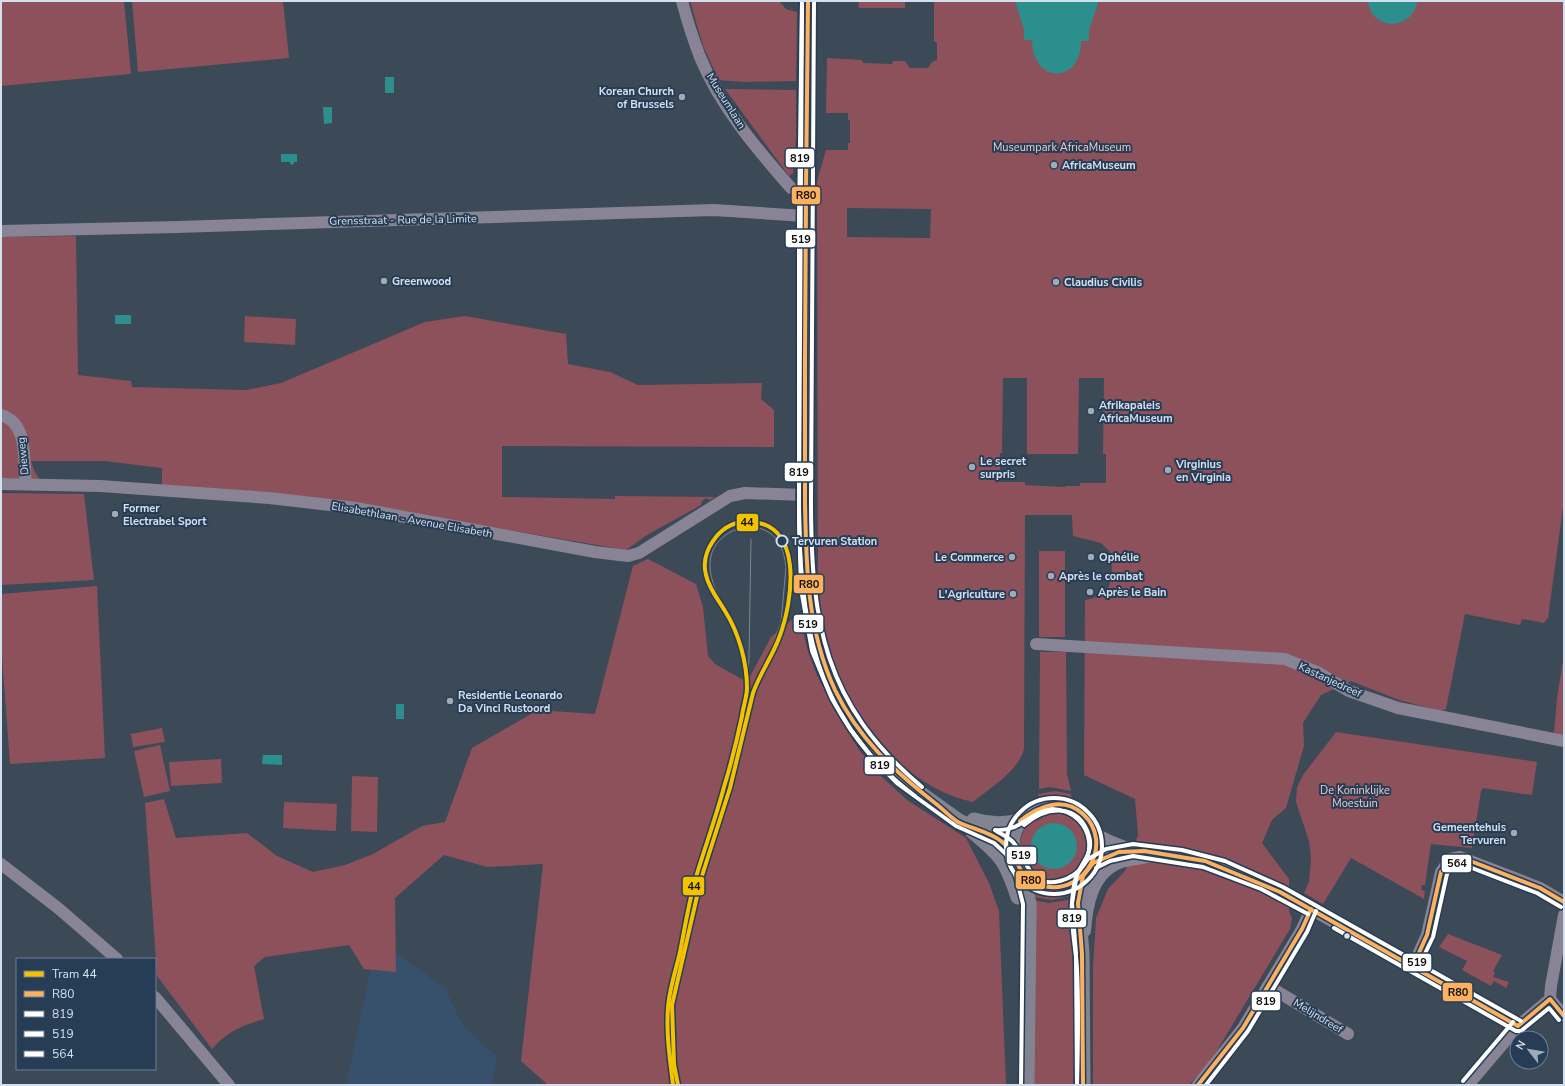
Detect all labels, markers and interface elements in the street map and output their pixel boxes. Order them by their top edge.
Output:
street label: Museumlaan [703,70,749,132]
place label: Korean Church of Brussels [599,84,674,112]
marker: Korean Church of Brussels [677,92,687,102]
park label: Museumpark AfricaMuseum [993,140,1131,155]
line badge: 819 [785,148,815,168]
text: 819 [790,151,810,166]
place label: AfricaMuseum [1062,158,1136,173]
marker: AfricaMuseum [1049,160,1059,170]
line badge: R80 [791,186,821,205]
text: R80 [796,188,817,203]
street label: Grensstraat - Rue de la Limite [329,211,477,229]
line badge: 519 [785,229,816,248]
text: 519 [791,232,811,247]
place label: Greenwood [392,274,451,289]
place label: Claudius Civilis [1064,275,1142,290]
marker: Greenwood [379,276,389,286]
marker: Claudius Civilis [1051,277,1061,287]
place label: Afrikapaleis AfricaMuseum [1099,398,1173,426]
marker: Afrikapaleis AfricaMuseum [1086,406,1096,416]
street label: Dieweg [14,436,32,476]
place label: Le secret surpris [980,454,1027,482]
place label: Virginius en Virginia [1175,457,1231,485]
line badge: 819 [784,462,814,482]
marker: Le secret surpris [967,462,977,472]
text: 819 [789,465,809,480]
marker: Virginius en Virginia [1163,465,1173,475]
street label: Elisabethlaan - Avenue Elisabeth [330,498,494,542]
place label: Former Electrabel Sport [123,501,207,529]
marker: Former Electrabel Sport [110,509,120,519]
line badge: 44 [736,513,759,532]
text: 44 [740,515,754,530]
marker: Tervuren Station [775,534,789,548]
place label: Tervuren Station [792,534,877,549]
place label: Le Commerce [935,550,1004,565]
place label: Ophélie [1099,550,1139,565]
marker: Le Commerce [1007,552,1017,562]
marker: Ophélie [1086,552,1096,562]
place label: Après le combat [1059,569,1143,584]
marker: Après le combat [1046,571,1056,581]
line badge: R80 [793,574,824,594]
text: R80 [799,577,820,592]
place label: Après le Bain [1098,585,1167,600]
place label: L'Agriculture [939,587,1005,602]
marker: Après le Bain [1085,587,1095,597]
marker: L'Agriculture [1008,589,1018,599]
line badge: 519 [793,614,824,633]
text: 519 [798,617,818,632]
street label: Kastanjedreef [1296,659,1364,701]
place label: Residentie Leonardo Da Vinci Rustoord [458,688,563,716]
marker: Residentie Leonardo Da Vinci Rustoord [445,696,455,706]
line badge: 819 [864,756,895,775]
text: 819 [870,758,890,773]
park label: De Koninklijke Moestuin [1320,783,1390,811]
place label: Gemeentehuis Tervuren [1433,820,1506,848]
marker: Gemeentehuis Tervuren [1509,828,1519,838]
line badge: 519 [1006,846,1037,865]
text: 519 [1011,848,1031,863]
line badge: 564 [1441,854,1472,873]
text: 564 [1447,856,1467,871]
line badge: R80 [1015,870,1046,890]
text: R80 [1021,873,1042,888]
line badge: 44 [682,876,705,896]
text: 44 [687,879,701,894]
line badge: 819 [1057,909,1087,928]
text: 819 [1062,911,1082,926]
unlabelled marker [1342,931,1352,941]
line badge: 519 [1402,953,1432,972]
text: 519 [1407,955,1427,970]
legend [16,958,156,1070]
text: Tram 44 [52,966,97,982]
line badge: R80 [1442,982,1473,1002]
text: R80 [1448,985,1469,1000]
text: R80 [52,986,74,1002]
line badge: 819 [1251,991,1281,1011]
text: 819 [1256,994,1276,1009]
street label: Melijndreef [1290,995,1346,1037]
text: 819 [52,1006,74,1022]
text: 519 [52,1026,74,1042]
north arrow [1509,1030,1549,1070]
text: N [1512,1038,1529,1052]
text: 564 [52,1046,74,1062]

